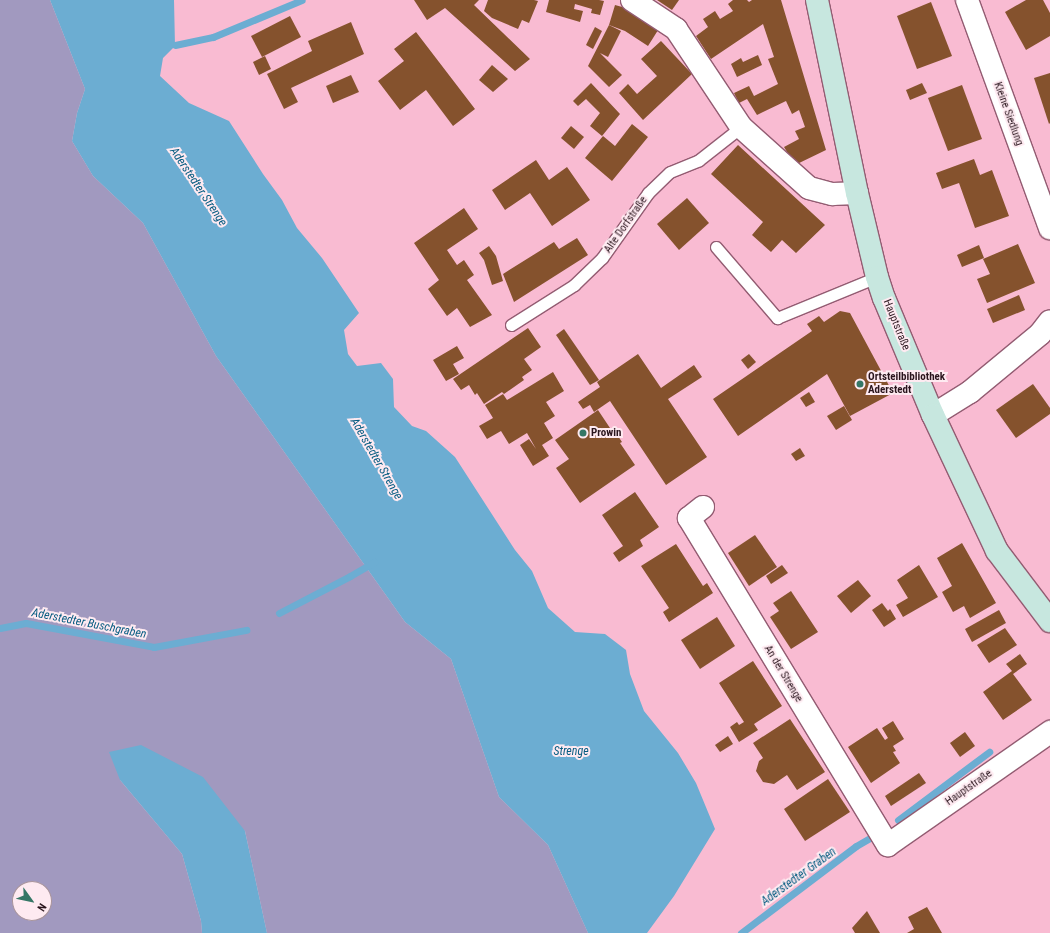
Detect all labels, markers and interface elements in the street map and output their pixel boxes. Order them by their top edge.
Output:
street label: Kleine Siedlung [990,80,1026,148]
water label: Aderstedter Strenge [166,145,230,229]
street label: Alte Dorfstraße [602,194,650,256]
street label: Hauptstraße [880,298,912,352]
place label: Ortsteilbibliothek Aderstedt [868,371,945,397]
marker: Ortsteilbibliothek Aderstedt [855,379,865,389]
water label: Aderstedter Strenge [347,416,405,502]
place label: Prowin [591,426,621,440]
marker: Prowin [578,428,588,438]
water label: Aderstedter Buschgraben [30,606,148,642]
street label: An der Strenge [761,643,805,705]
water label: Strenge [553,745,589,759]
street label: Hauptstraße [943,767,995,809]
water label: Aderstedter Graben [759,845,839,909]
north arrow [12,881,52,921]
text: N [34,901,49,914]

